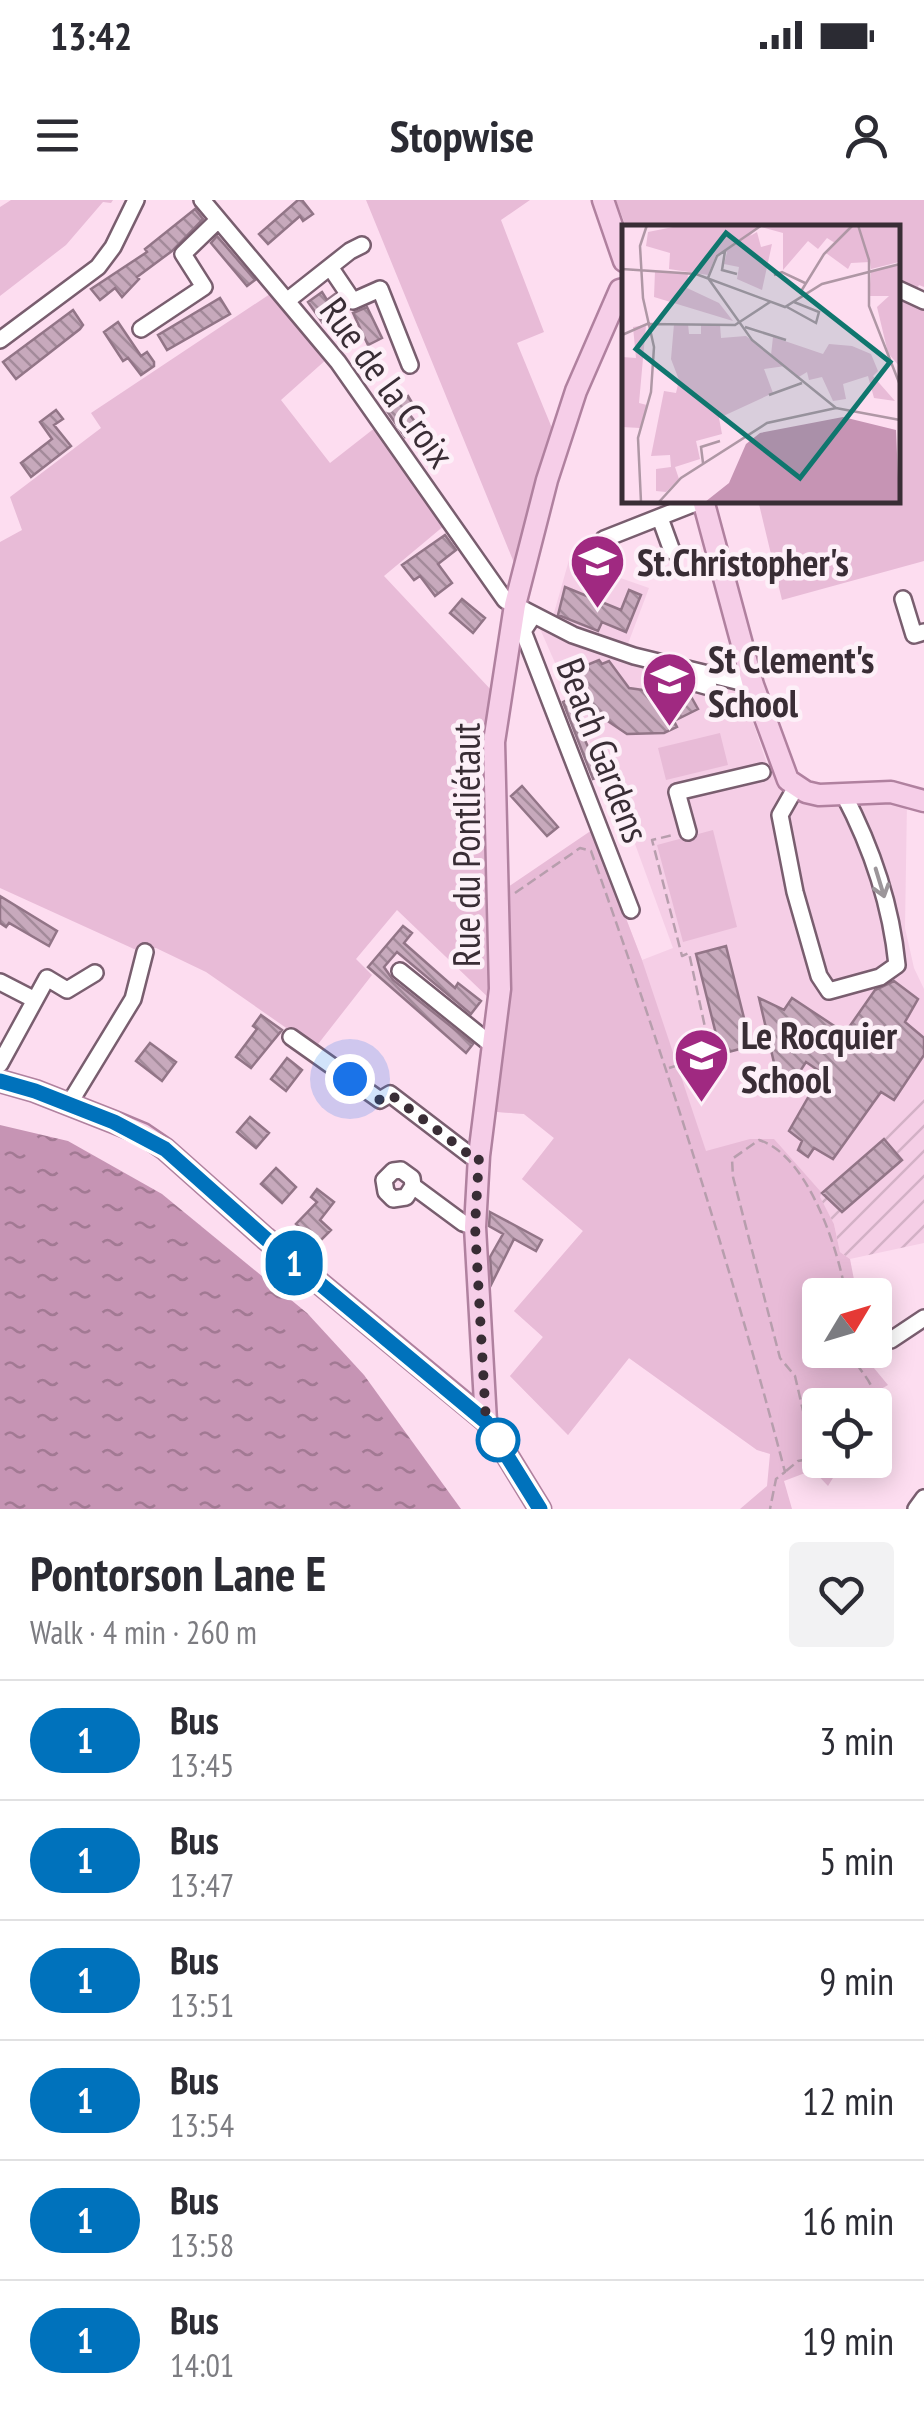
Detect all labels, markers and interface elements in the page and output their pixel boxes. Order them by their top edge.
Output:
text: 13:42 [50,11,132,60]
text: Stopwise [390,106,534,164]
icon: menu [30,108,85,163]
icon: person [839,108,894,163]
inset map [622,225,899,502]
street label: Rue de la Croix [310,287,466,477]
school or university icon: St.Christopher's [568,531,628,610]
place label: St.Christopher's [637,537,849,586]
place label: St Clement's School [708,634,874,727]
school or university icon: St Clement's School [639,650,699,729]
street label: Beach Gardens [547,651,661,849]
street label: Rue du Pontliétaut [441,722,490,967]
one-way arrow [872,866,890,898]
place label: Le Rocquier School [741,1010,898,1103]
school or university icon: Le Rocquier School [672,1026,732,1105]
your location [325,1054,375,1104]
line badge: 1 [262,1230,326,1296]
text: 1 [286,1240,302,1286]
north arrow [802,1278,892,1368]
map controls [802,1278,892,1478]
button: locate [802,1388,892,1478]
unlabelled marker [477,1419,519,1461]
text: Pontorson Lane E [30,1542,326,1604]
button: heart [789,1542,894,1647]
text: Walk · 4 min · 260 m [30,1611,257,1653]
text: Bus [170,1695,219,1744]
text: 3 min [819,1716,894,1765]
text: 1 [77,1717,93,1763]
text: 13:45 [170,1744,234,1786]
text: Bus [170,1815,219,1864]
text: 5 min [819,1836,894,1885]
text: 1 [77,1837,93,1883]
text: 13:47 [170,1864,234,1906]
text: Bus [170,1935,219,1984]
text: 9 min [819,1956,894,2005]
text: 1 [77,1957,93,2003]
text: 13:51 [170,1984,234,2026]
text: Bus [170,2055,219,2104]
text: 12 min [802,2076,894,2125]
text: 1 [77,2077,93,2123]
text: 13:54 [170,2104,234,2146]
text: Bus [170,2175,219,2224]
text: 16 min [802,2196,894,2245]
text: 1 [77,2197,93,2243]
text: 13:58 [170,2224,234,2266]
text: Bus [170,2295,219,2344]
text: 19 min [802,2316,894,2365]
text: 1 [77,2317,93,2363]
text: 14:01 [170,2344,234,2386]

